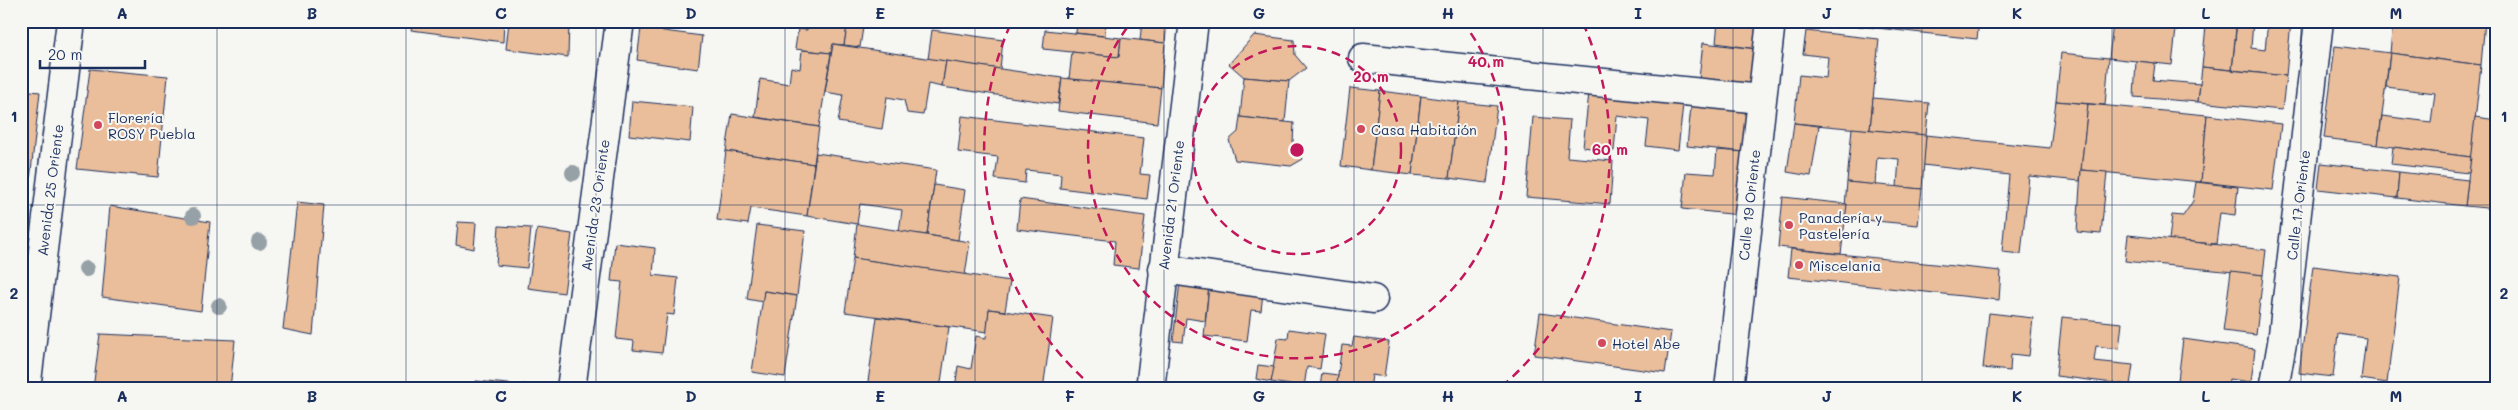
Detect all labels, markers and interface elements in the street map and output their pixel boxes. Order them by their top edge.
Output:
text: A [116,2,128,23]
text: B [307,2,317,23]
text: C [495,2,507,23]
text: D [685,2,697,23]
text: E [875,2,885,23]
text: F [1065,2,1075,23]
text: G [1253,2,1265,23]
text: H [1442,2,1454,23]
text: I [1634,2,1642,23]
text: J [1822,2,1832,23]
text: K [2012,2,2022,23]
text: L [2201,2,2211,23]
text: M [2390,2,2402,23]
scale bar [40,38,145,70]
text: 20 m [48,44,82,64]
text: 40 m [1468,51,1504,71]
text: 20 m [1353,66,1389,86]
text: 1 [10,105,18,126]
text: 1 [2500,105,2508,126]
place label: Florería ROSY Puebla [108,108,196,143]
marker: Florería ROSY Puebla [92,119,104,131]
place label: Casa Habitaión [1371,120,1477,139]
street label: Avenida 25 Oriente [32,123,68,257]
marker: Casa Habitaión [1355,123,1367,135]
street label: Avenida 23 Oriente [576,138,614,272]
street label: Avenida 21 Oriente [1154,139,1188,271]
text: 60 m [1592,139,1628,159]
centre of rings [1288,141,1306,159]
street label: Calle 19 Oriente [1734,149,1764,261]
street label: Calle 17 Oriente [2282,149,2314,261]
place label: Panadería y Pastelería [1799,208,1882,243]
marker: Panadería y Pastelería [1783,219,1795,231]
place label: Miscelania [1809,256,1881,275]
marker: Miscelania [1793,259,1805,271]
text: 2 [10,282,19,303]
text: 2 [2500,282,2509,303]
place label: Hotel Abe [1612,334,1680,353]
marker: Hotel Abe [1596,337,1608,349]
text: A [116,385,128,406]
text: B [307,385,317,406]
text: C [495,385,507,406]
text: D [685,385,697,406]
text: E [875,385,885,406]
text: F [1065,385,1075,406]
text: G [1253,385,1265,406]
text: H [1442,385,1454,406]
text: I [1634,385,1642,406]
text: J [1822,385,1832,406]
text: K [2012,385,2022,406]
text: L [2201,385,2211,406]
text: M [2390,385,2402,406]

